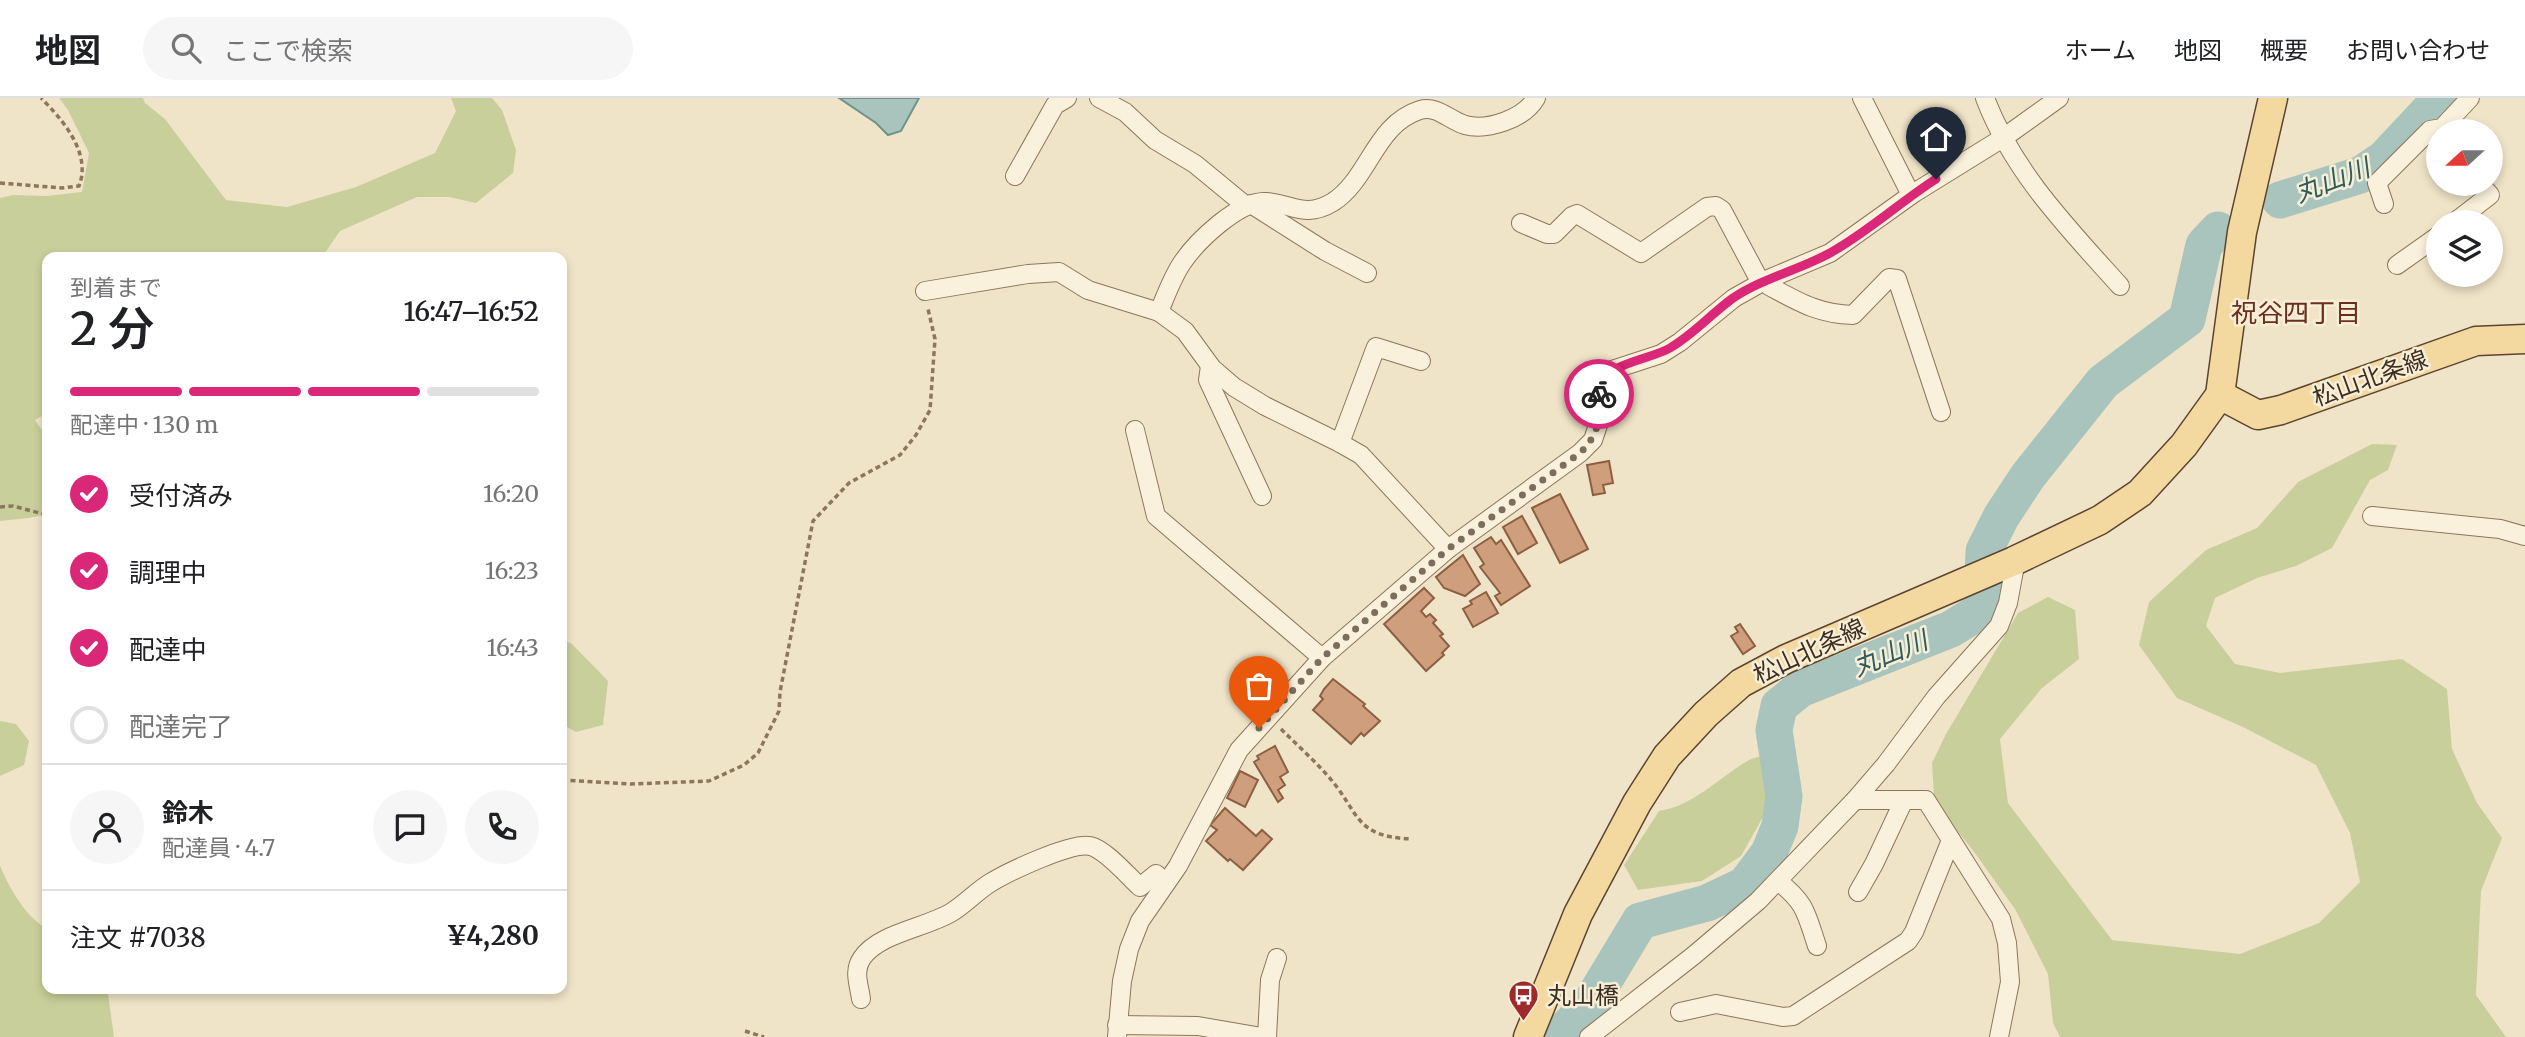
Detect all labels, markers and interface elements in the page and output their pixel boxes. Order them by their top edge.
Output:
search box [143,17,633,80]
icon: search [167,29,205,67]
text: 地図 [35,30,101,71]
text: ここで検索 [223,34,353,67]
text: ホーム [2065,35,2136,66]
text: 地図 [2174,35,2222,66]
text: 概要 [2260,35,2308,66]
text: お問い合わせ [2346,35,2490,66]
pin [1906,107,1966,179]
icon: home [1917,118,1955,156]
north arrow [2426,119,2502,196]
map controls [2426,119,2503,287]
water label: 丸山川 [2290,150,2377,209]
button: layers [2426,210,2503,287]
text: 到着まで [70,273,162,302]
text: 16:47–16:52 [403,295,539,328]
district label: 祝谷四丁目 [2231,296,2361,329]
text: 2 分 [70,300,154,358]
street label: 松山北条線 [2308,343,2432,413]
courier [1564,359,1634,429]
icon: bike [1580,375,1618,413]
text: 配達中 · 130 m [70,410,218,439]
icon: check [70,475,108,513]
text: 受付済み [129,479,233,512]
text: 16:20 [483,479,539,508]
icon: check [70,552,108,590]
text: 調理中 [129,556,207,589]
text: 16:23 [485,556,539,585]
street label: 松山北条線 [1748,612,1870,690]
water label: 丸山川 [1848,622,1935,683]
icon: check [70,629,108,667]
text: 配達中 [129,633,207,666]
text: 16:43 [487,633,539,662]
pin [1229,656,1289,728]
icon: bag [1240,667,1278,705]
text: 配達完了 [129,710,233,743]
button: person [70,790,144,864]
button: chat [373,790,447,864]
button: phone [465,790,539,864]
text: 鈴木 [162,796,214,829]
text: 配達員 · 4.7 [162,833,275,862]
text: ¥4,280 [447,919,539,952]
text: 注文 #7038 [70,921,206,954]
bus stop icon: 丸山橋 [1507,978,1541,1022]
place label: 丸山橋 [1547,980,1619,1011]

